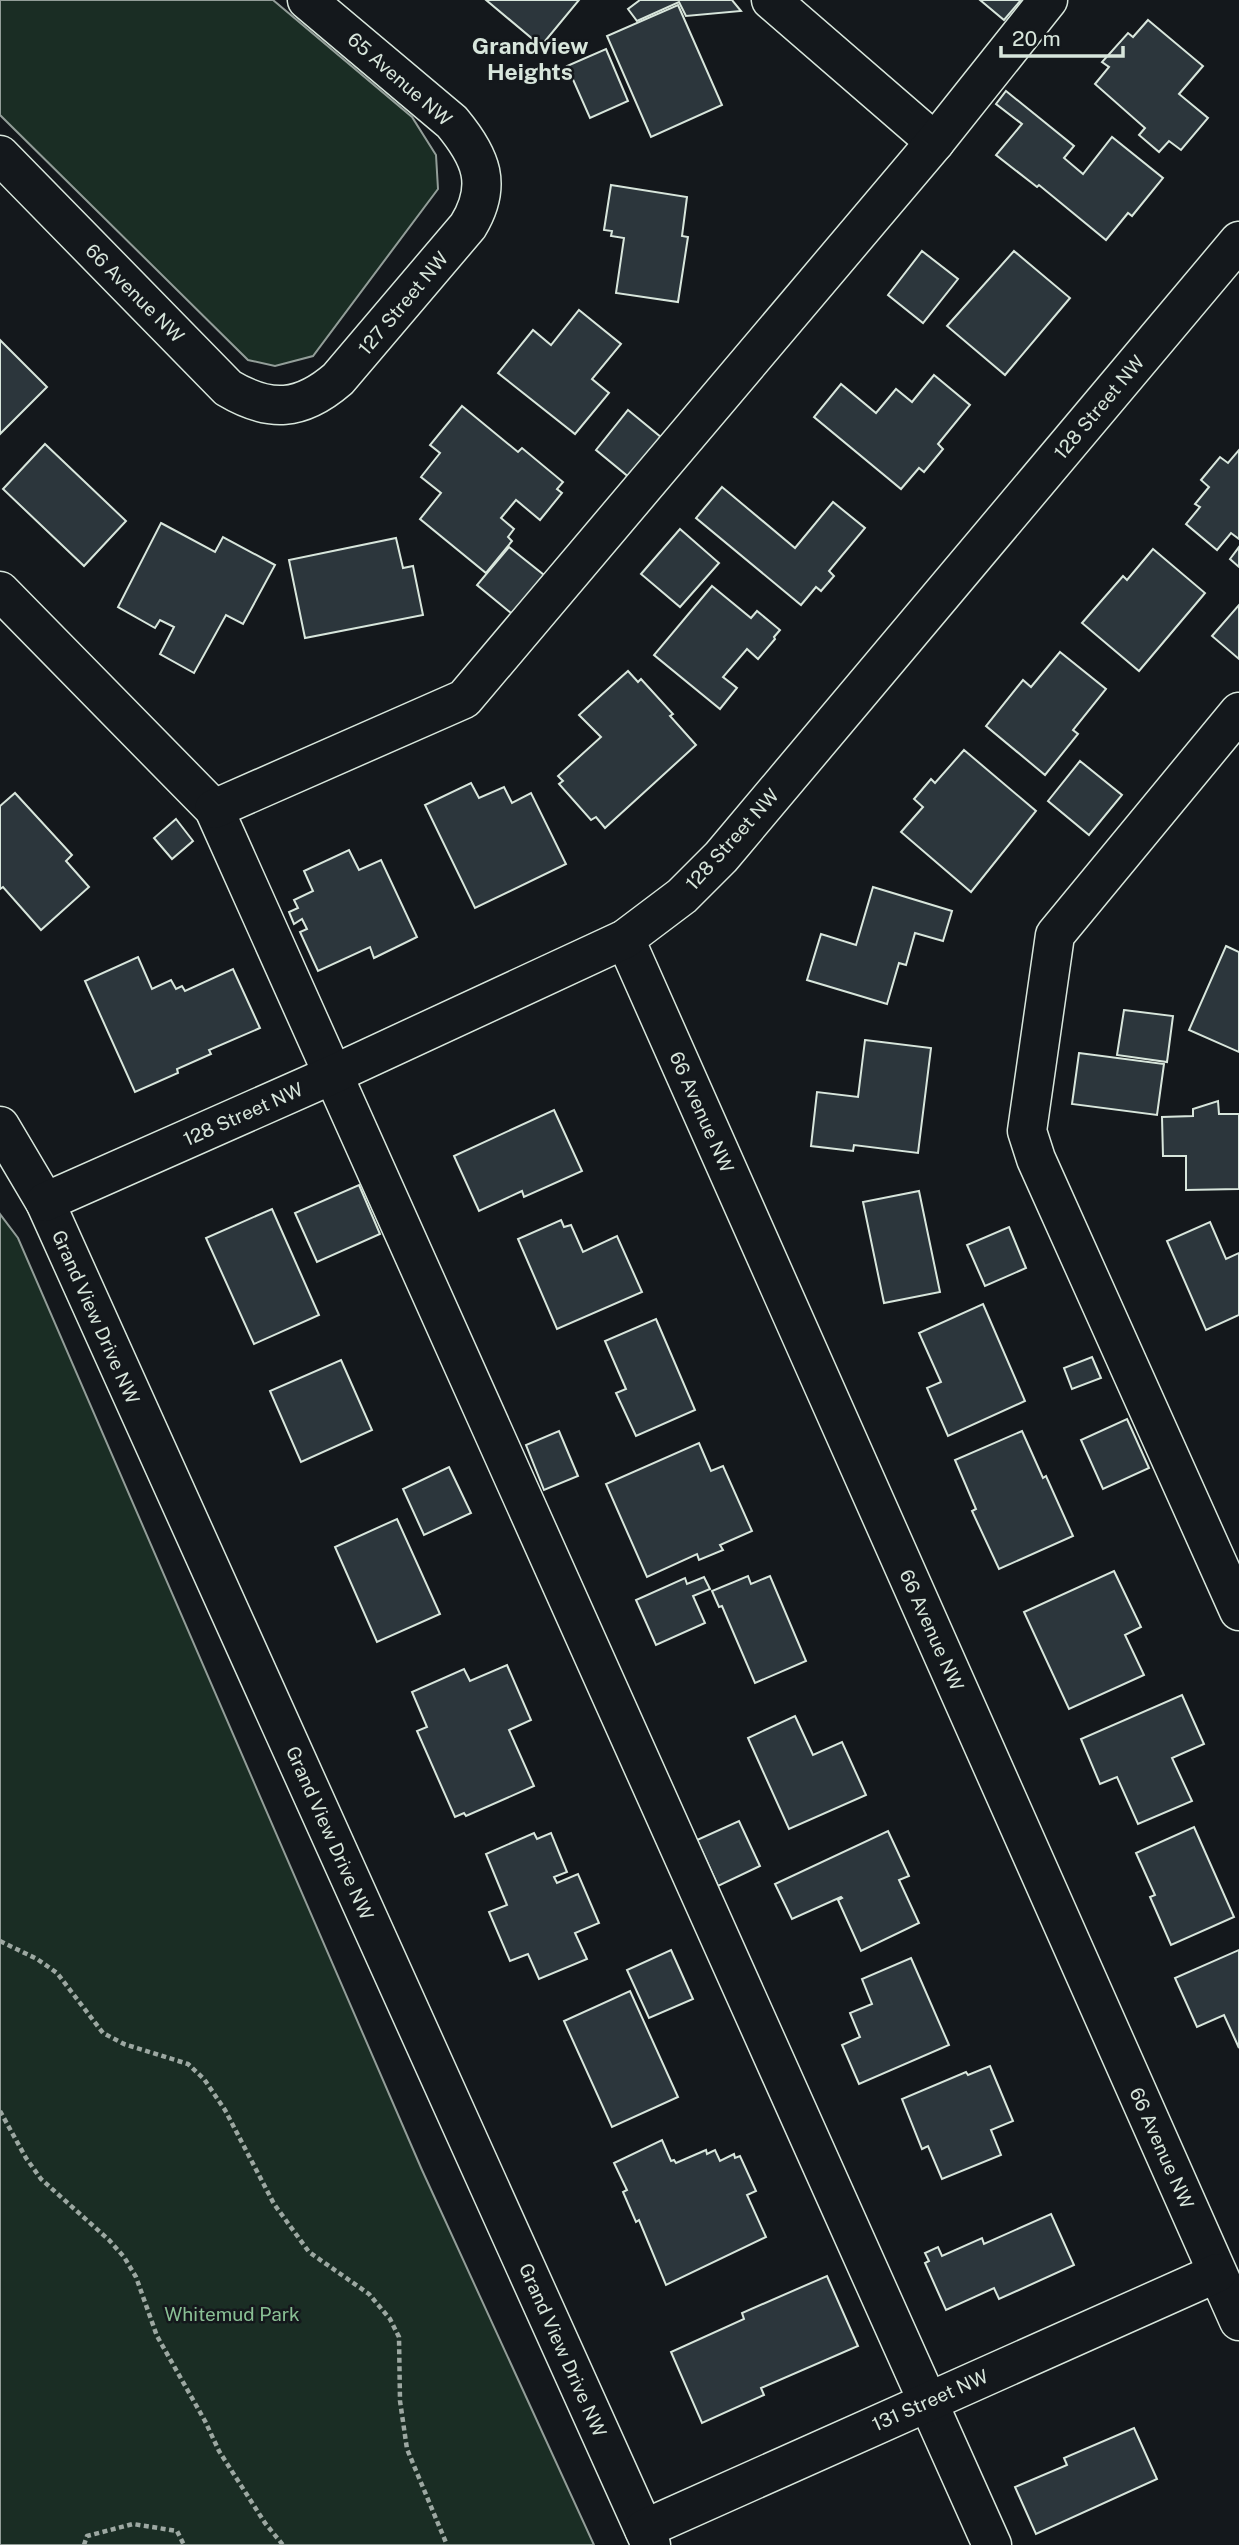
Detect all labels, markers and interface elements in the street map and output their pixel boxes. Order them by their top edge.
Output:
scale bar [1001,14,1124,58]
text: 20 m [1012,26,1061,51]
street label: 65 Avenue NW [343,28,457,130]
district label: Grandview Heights [472,32,588,85]
street label: 66 Avenue NW [81,239,189,347]
street label: 127 Street NW [354,247,452,359]
street label: 128 Street NW [1049,351,1149,463]
street label: 128 Street NW [681,784,783,894]
street label: 66 Avenue NW [665,1048,739,1176]
street label: 128 Street NW [180,1078,306,1150]
street label: Grand View Drive NW [48,1227,144,1407]
street label: 66 Avenue NW [895,1566,969,1694]
street label: Grand View Drive NW [282,1743,378,1923]
street label: 66 Avenue NW [1125,2084,1199,2212]
street label: Grand View Drive NW [515,2260,611,2440]
park label: Whitemud Park [164,2303,300,2325]
street label: 131 Street NW [869,2365,991,2435]

